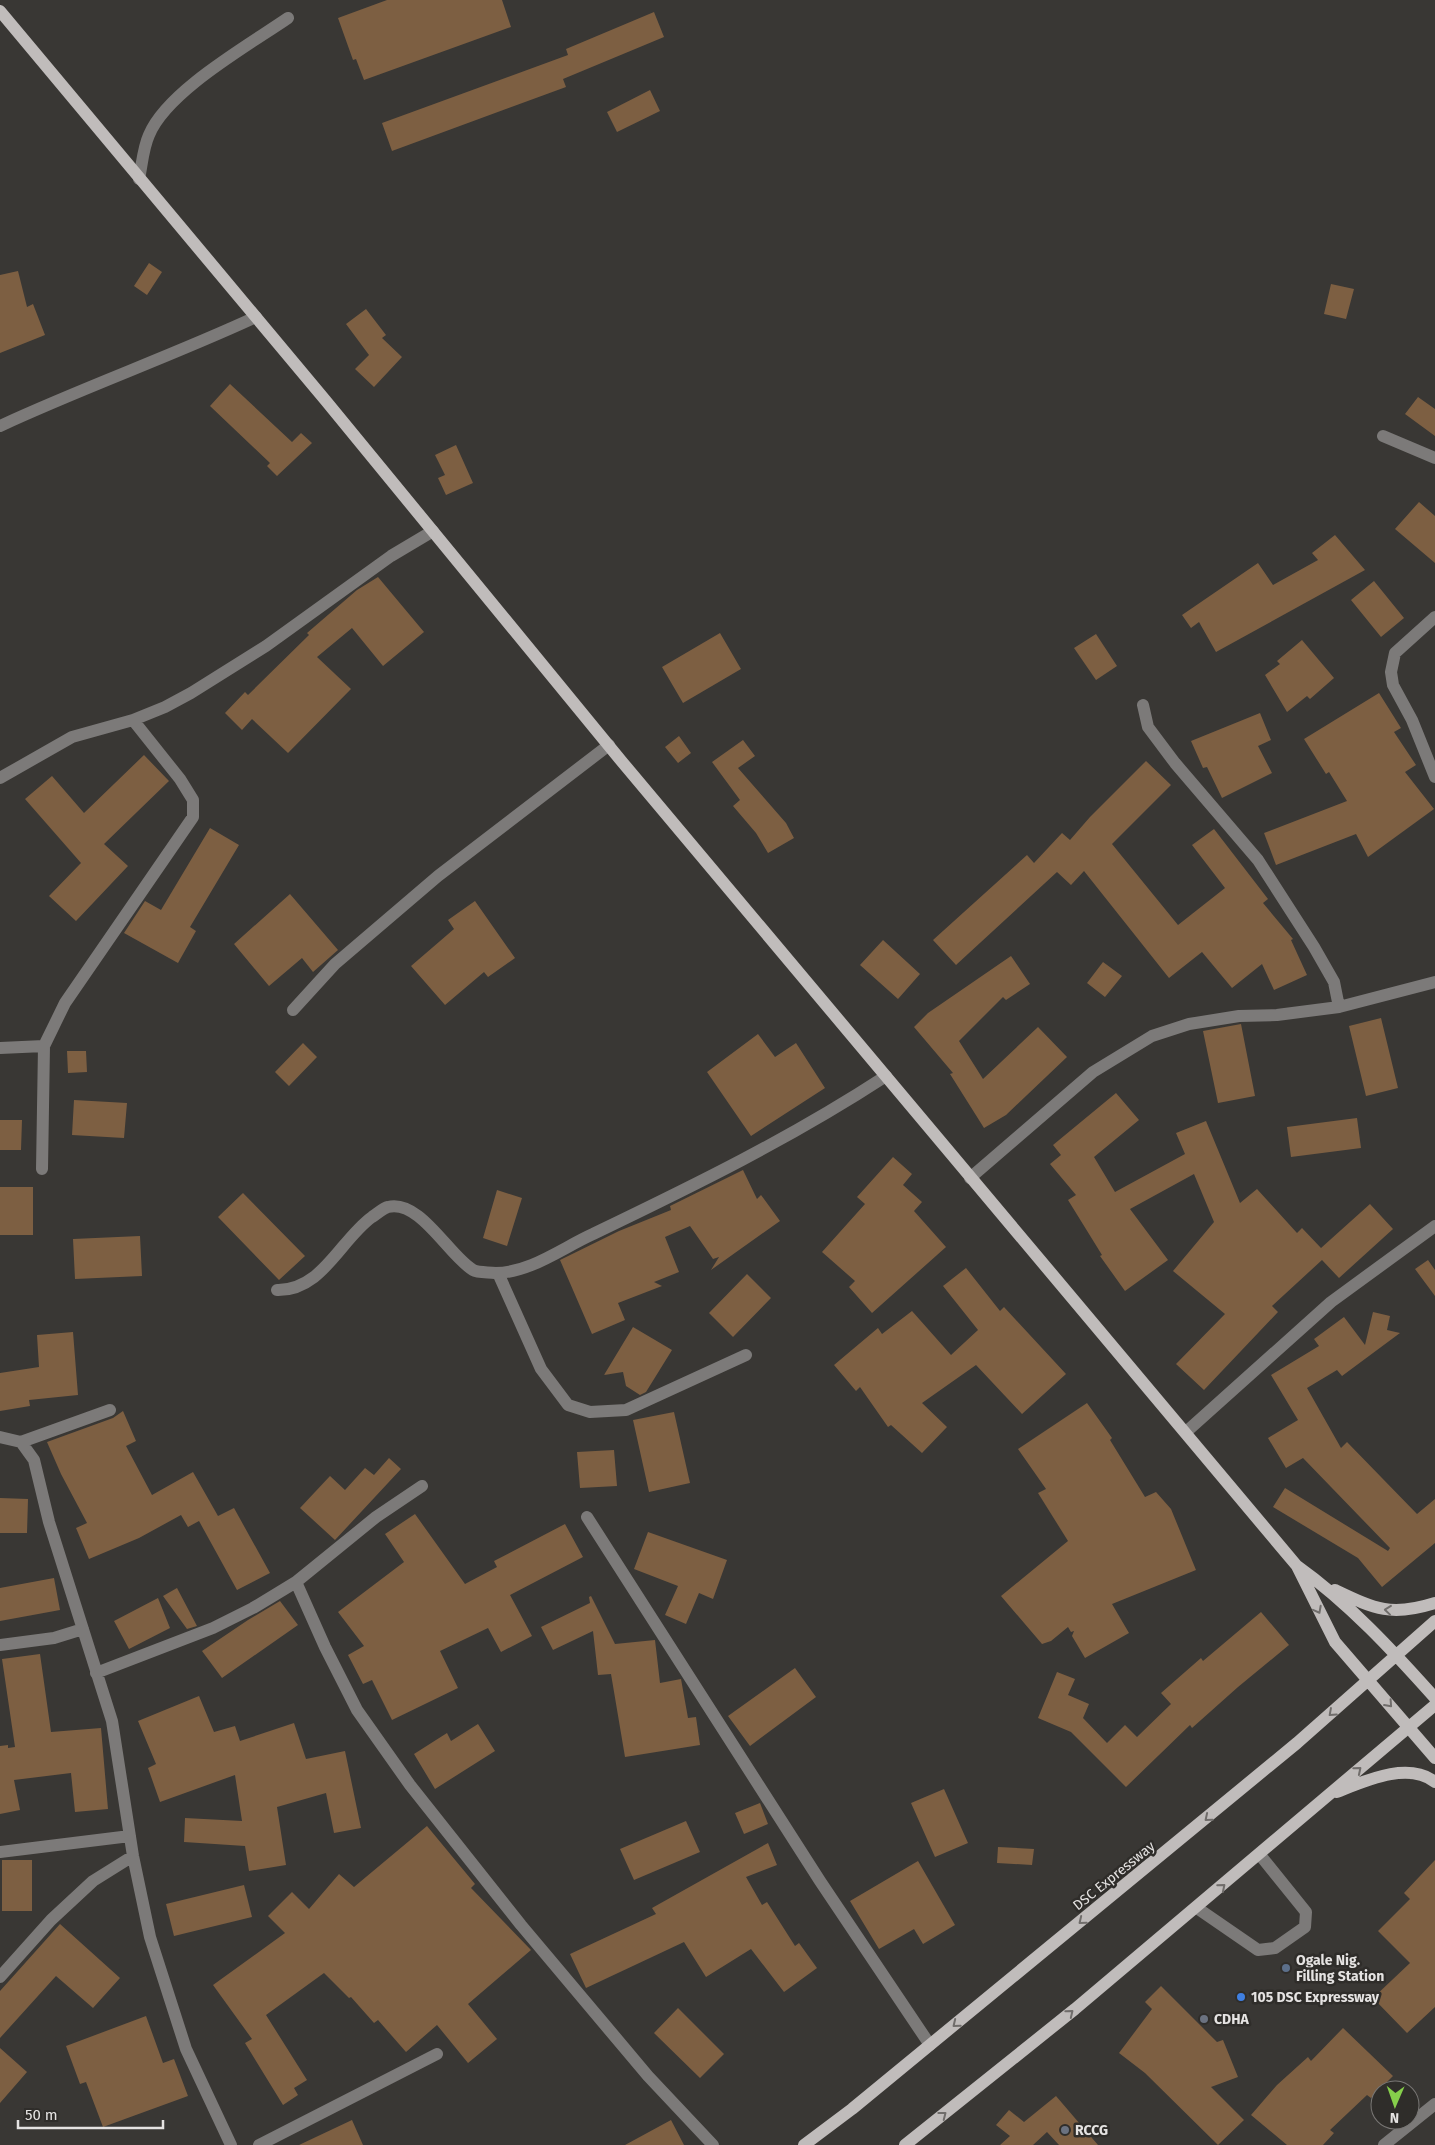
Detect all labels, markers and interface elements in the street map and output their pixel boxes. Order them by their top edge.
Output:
one-way arrow [1312,1604,1322,1613]
one-way arrow [1383,1605,1391,1616]
one-way arrow [1383,1698,1392,1707]
one-way arrow [1328,1707,1337,1716]
one-way arrow [1353,1766,1362,1775]
one-way arrow [1205,1812,1214,1820]
street label: DSC Expressway [1070,1838,1158,1914]
one-way arrow [1216,1884,1225,1893]
one-way arrow [1079,1916,1088,1925]
place label: Ogale Nig. Filling Station [1296,1952,1384,1985]
marker: Ogale Nig. Filling Station [1280,1962,1292,1974]
place label: 105 DSC Expressway [1251,1989,1380,2006]
marker: 105 DSC Expressway [1235,1991,1247,2003]
one-way arrow [1064,2011,1073,2019]
place label: CDHA [1214,2011,1249,2028]
marker: CDHA [1198,2013,1210,2025]
one-way arrow [953,2018,962,2026]
north arrow [1370,2080,1420,2130]
scale bar [18,2098,162,2130]
text: 50 m [25,2106,58,2124]
text: N [1390,2109,1400,2126]
one-way arrow [937,2112,946,2120]
place label: RCCG [1075,2122,1108,2139]
marker: RCCG [1059,2124,1071,2136]

